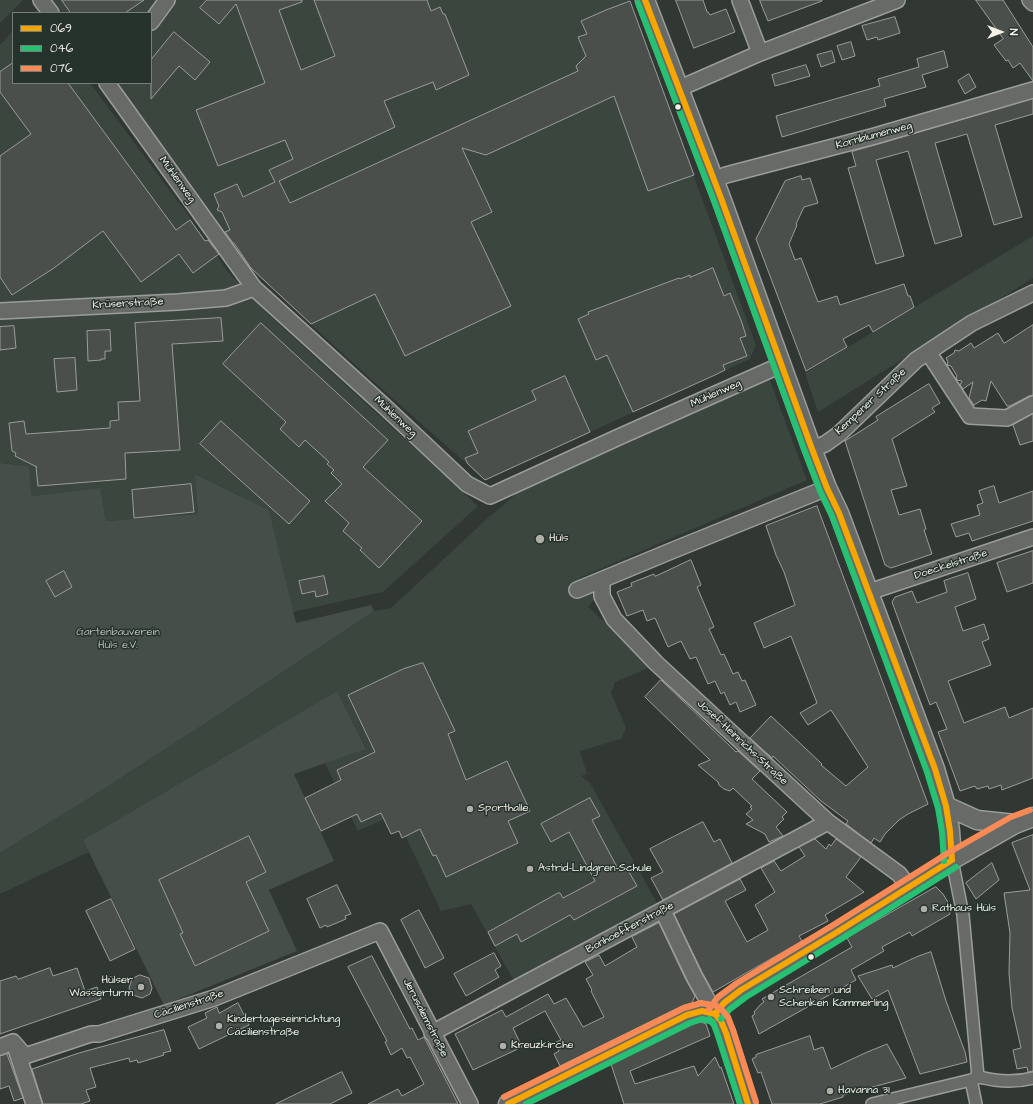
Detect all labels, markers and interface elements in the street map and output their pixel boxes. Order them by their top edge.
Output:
legend [12,12,152,84]
north arrow [981,12,1021,52]
text: 069 [50,20,72,37]
text: N [1006,29,1021,35]
text: 046 [50,40,73,57]
text: 076 [50,60,72,77]
unlabelled marker [673,102,683,112]
street label: Kornblumenweg [834,119,914,153]
street label: Mühlenweg [156,154,198,206]
street label: Krüserstraße [92,296,164,312]
street label: Kempener Straße [833,366,909,438]
street label: Mühlenweg [689,377,743,411]
street label: Mühlenweg [371,394,419,440]
place label: Hüls [549,532,568,546]
marker: Hüls [534,533,546,545]
street label: Doeckelstraße [913,547,989,583]
park label: Gartenbauverein Hüls e.V. [76,626,160,652]
street label: Josef-Heinrichs-Straße [694,698,790,788]
place label: Sporthalle [478,802,528,816]
marker: Sporthalle [465,804,475,814]
place label: Astrid-Lindgren-Schule [538,862,652,876]
marker: Astrid-Lindgren-Schule [525,864,535,874]
street label: Bonhoefferstraße [584,899,676,957]
place label: Rathaus Hüls [932,902,996,916]
marker: Rathaus Hüls [919,904,929,914]
unlabelled marker [806,952,816,962]
place label: Hülser Wasserturm [69,974,133,1000]
street label: Jerusalemstraße [400,977,450,1059]
marker: Hülser Wasserturm [136,982,146,992]
place label: Schreiben und Schenken Kämmerling [779,984,889,1010]
street label: Cäcilienstraße [153,988,225,1022]
marker: Schreiben und Schenken Kämmerling [766,992,776,1002]
place label: Kindertageseinrichtung Cäcilienstraße [227,1013,340,1039]
marker: Kindertageseinrichtung Cäcilienstraße [214,1021,224,1031]
place label: Kreuzkirche [511,1039,574,1053]
marker: Kreuzkirche [498,1041,508,1051]
place label: Havanna 31 [838,1084,890,1098]
marker: Havanna 31 [825,1086,835,1096]

